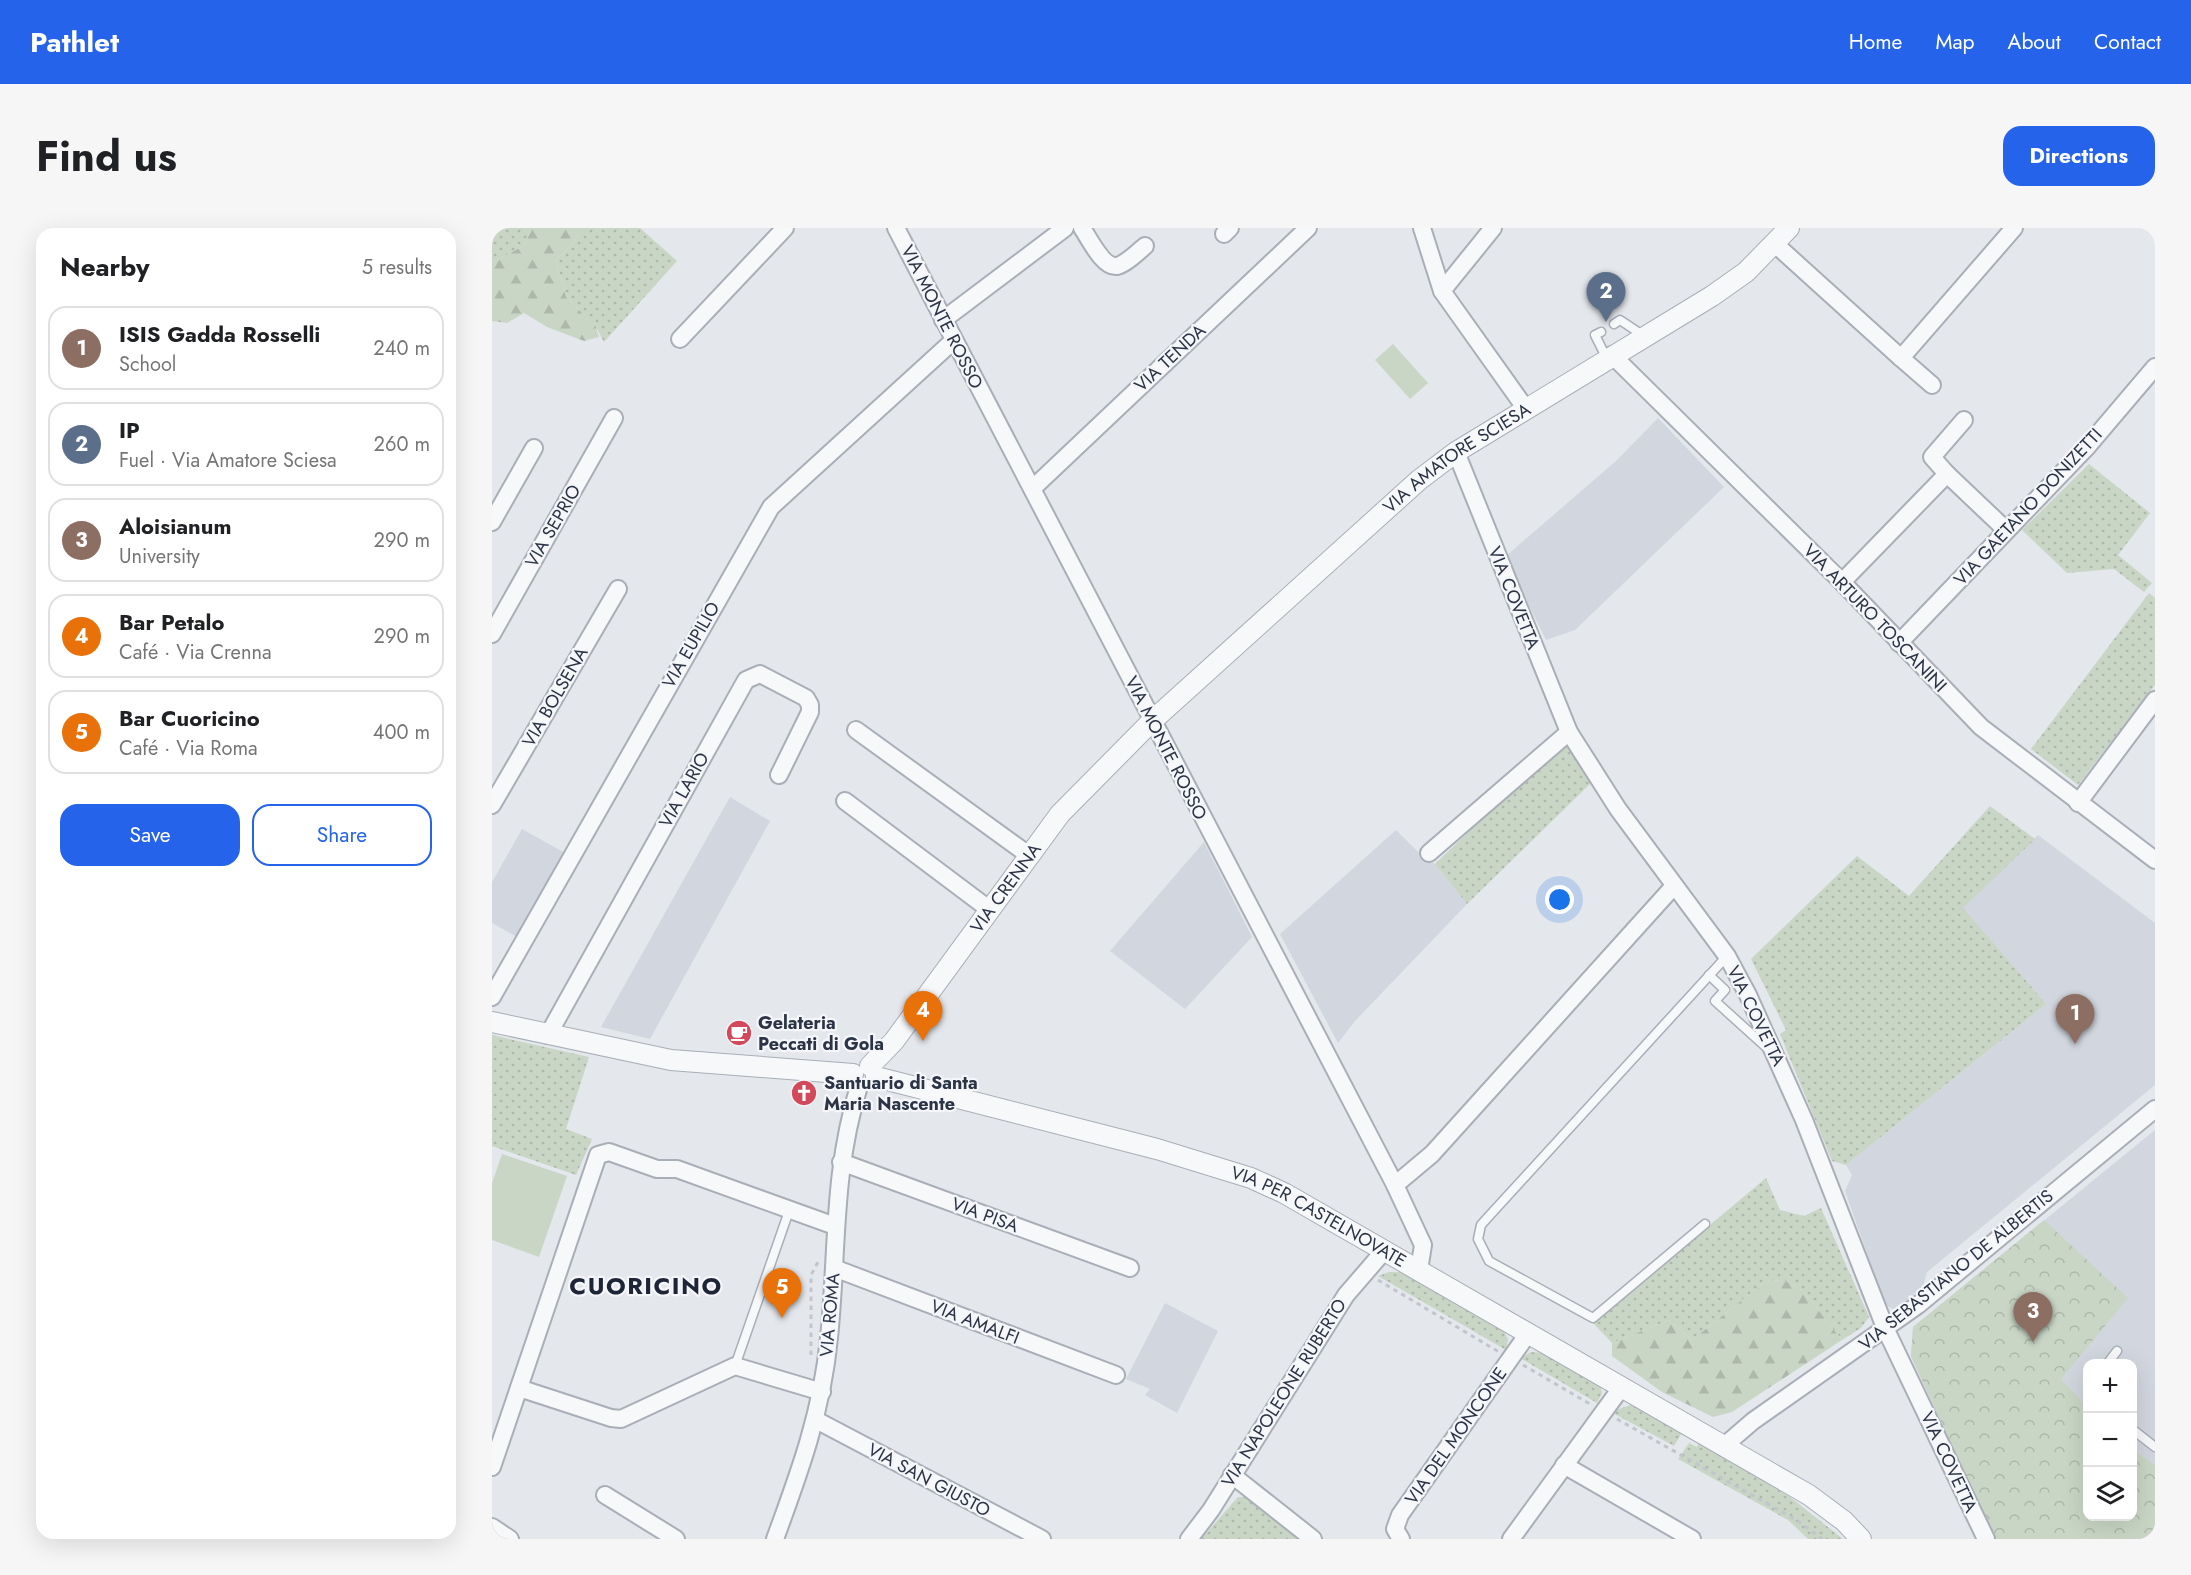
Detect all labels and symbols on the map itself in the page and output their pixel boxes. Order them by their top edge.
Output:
street label: VIA MONTE ROSSO [894,241,990,393]
pin: 2 [1586,272,1626,322]
street label: VIA TENDA [1128,318,1212,398]
street label: VIA AMATORE SCIESA [1377,396,1536,519]
street label: VIA GAETANO DONIZETTI [1948,422,2108,592]
street label: VIA SEPRIO [519,480,587,572]
street label: VIA ARTURO TOSCANINI [1797,538,1953,698]
street label: VIA COVETTA [1482,543,1546,653]
street label: VIA EUPILIO [656,597,726,693]
street label: VIA BOLSENA [516,642,594,752]
street label: VIA MONTE ROSSO [1118,672,1214,824]
street label: VIA LARIO [653,747,715,833]
street label: VIA CRENNA [964,838,1048,939]
your location [1545,885,1574,914]
street label: VIA COVETTA [1720,961,1792,1071]
pin: 4 [904,992,942,1041]
pin: 1 [2056,994,2094,1044]
place label: Gelateria Peccati di Gola [758,1010,884,1057]
cafe icon: Gelateria Peccati di Gola [724,1018,754,1048]
place label: Santuario di Santa Maria Nascente [824,1070,978,1117]
church icon: Santuario di Santa Maria Nascente [789,1078,819,1108]
street label: VIA PER CASTELNOVATE [1228,1160,1411,1274]
street label: VIA SEBASTIANO DE ALBERTIS [1853,1183,2059,1357]
street label: VIA PISA [948,1191,1022,1239]
district label: CUORICINO [569,1268,723,1303]
pin: 5 [762,1268,802,1318]
street label: VIA ROMA [813,1272,847,1358]
pin: 3 [2014,1292,2052,1342]
street label: VIA AMALFI [927,1293,1023,1351]
street label: VIA NAPOLEONE RUBERTO [1215,1294,1353,1492]
street label: VIA DEL MONCONE [1399,1362,1513,1510]
street label: VIA COVETTA [1914,1407,1984,1517]
street label: VIA SAN GIUSTO [863,1437,995,1523]

